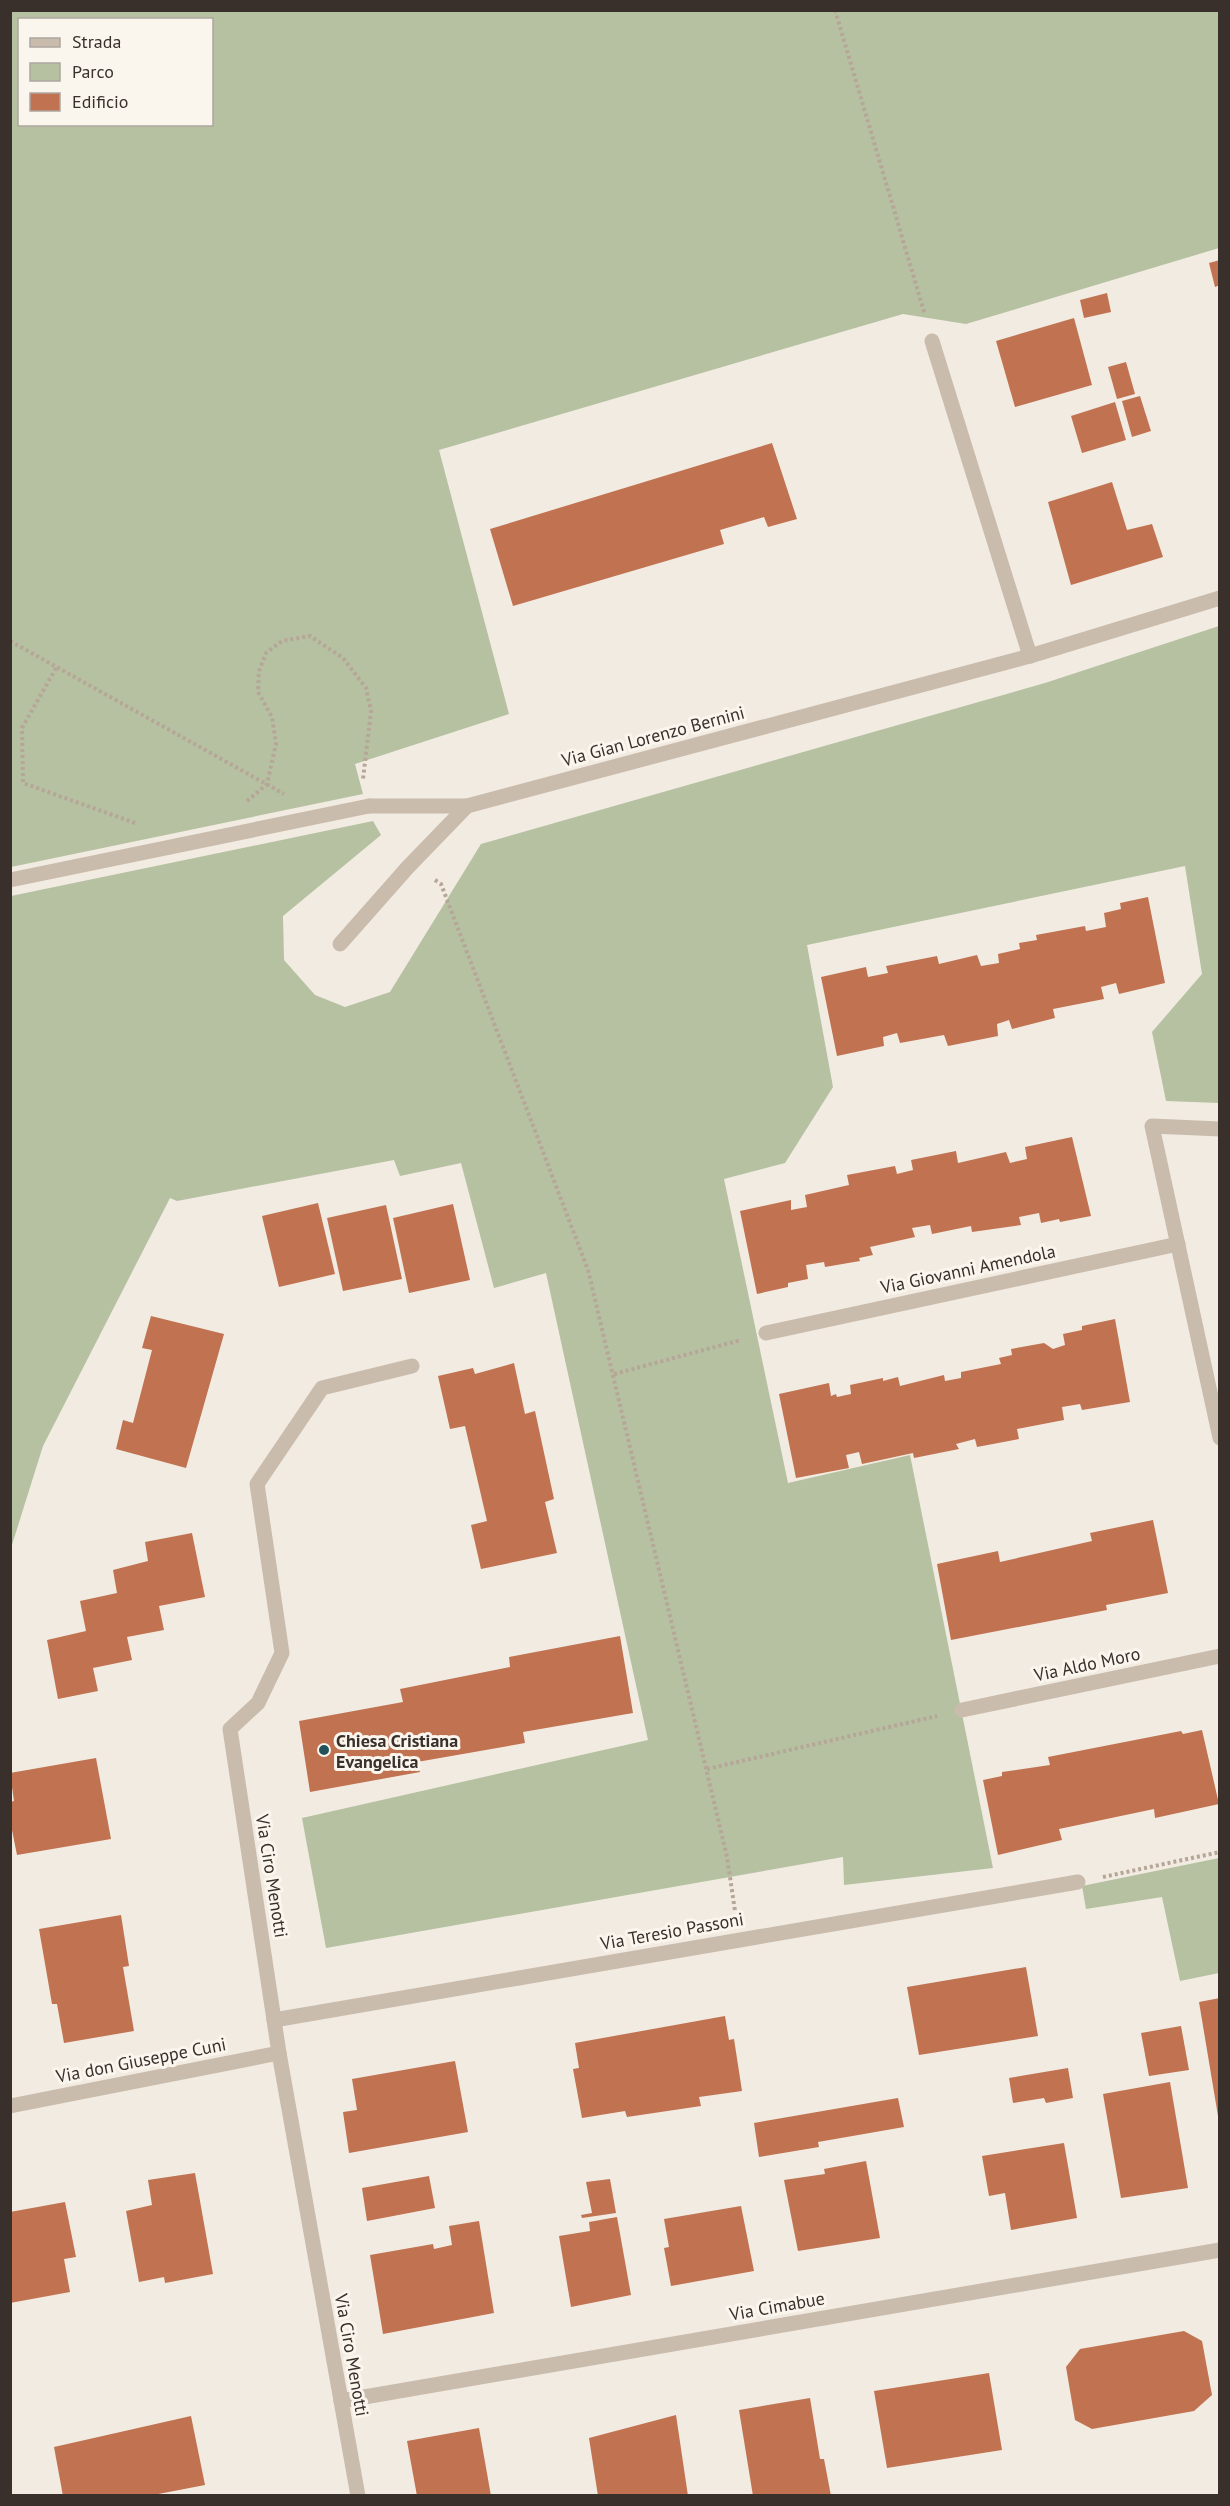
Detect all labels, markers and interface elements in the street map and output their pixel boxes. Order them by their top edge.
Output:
legend [18,18,213,126]
text: Strada [72,30,121,53]
text: Parco [72,60,114,83]
text: Edificio [72,90,128,113]
street label: Via Gian Lorenzo Bernini [558,700,747,772]
street label: Via Giovanni Amendola [878,1239,1057,1299]
street label: Via Aldo Moro [1031,1642,1142,1687]
place label: Chiesa Cristiana Evangelica [336,1729,458,1773]
marker: Chiesa Cristiana Evangelica [317,1743,331,1757]
street label: Via Ciro Menotti [251,1812,293,1939]
street label: Via Teresio Passoni [598,1907,745,1955]
street label: Via don Giuseppe Cuni [53,2032,228,2088]
street label: Via Cimabue [727,2286,826,2326]
street label: Via Ciro Menotti [330,2291,374,2418]

